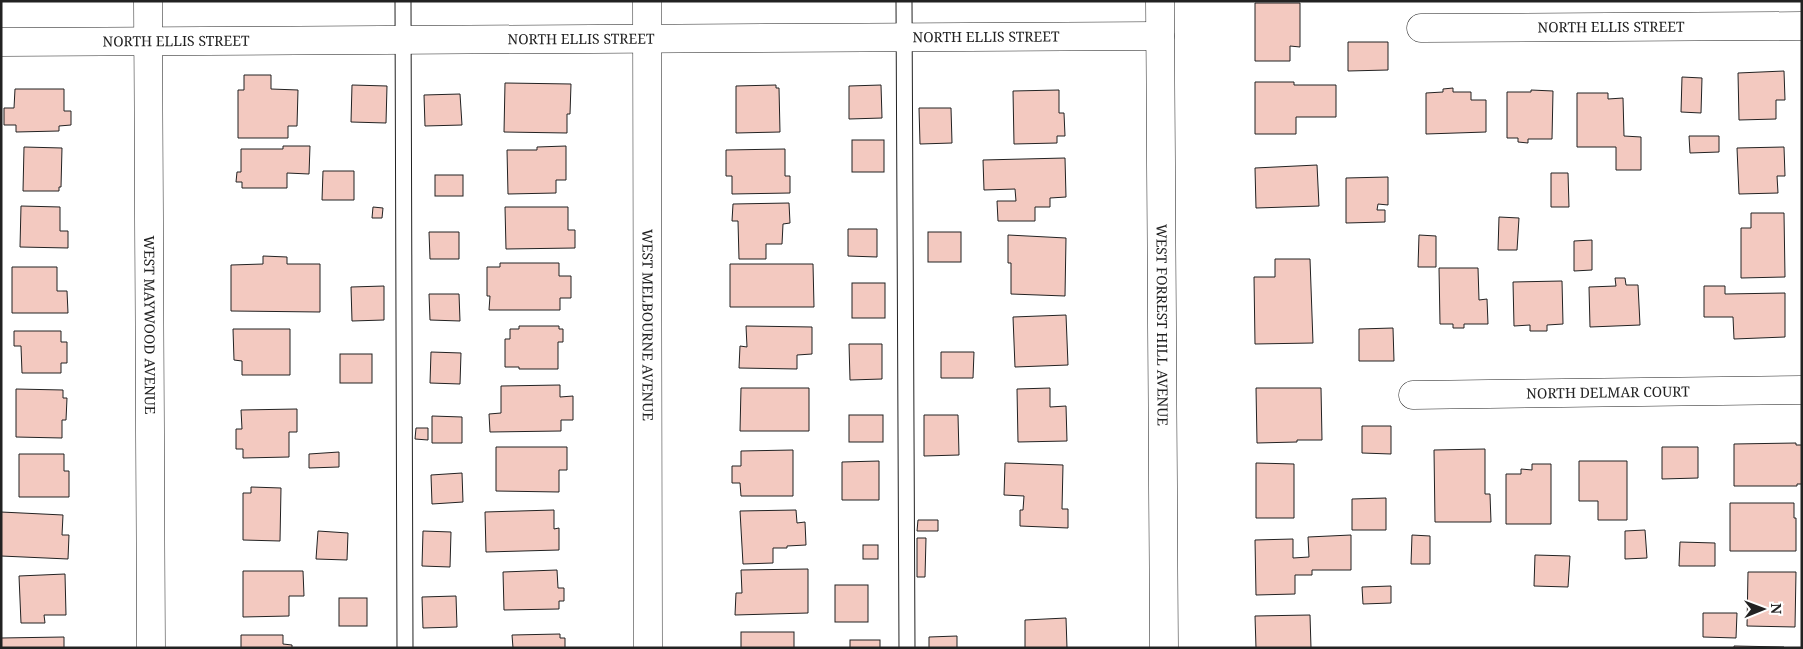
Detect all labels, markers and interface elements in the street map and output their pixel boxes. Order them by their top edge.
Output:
street label: NORTH ELLIS STREET [1537,17,1685,36]
street label: NORTH ELLIS STREET [912,27,1060,46]
street label: NORTH ELLIS STREET [507,29,655,48]
street label: NORTH ELLIS STREET [102,31,250,50]
street label: WEST FORREST HILL AVENUE [1152,224,1173,426]
street label: WEST MELBOURNE AVENUE [638,229,658,421]
street label: WEST MAYWOOD AVENUE [140,235,160,415]
street label: NORTH DELMAR COURT [1526,381,1690,403]
north arrow [1738,584,1788,634]
text: N [1767,603,1786,614]

